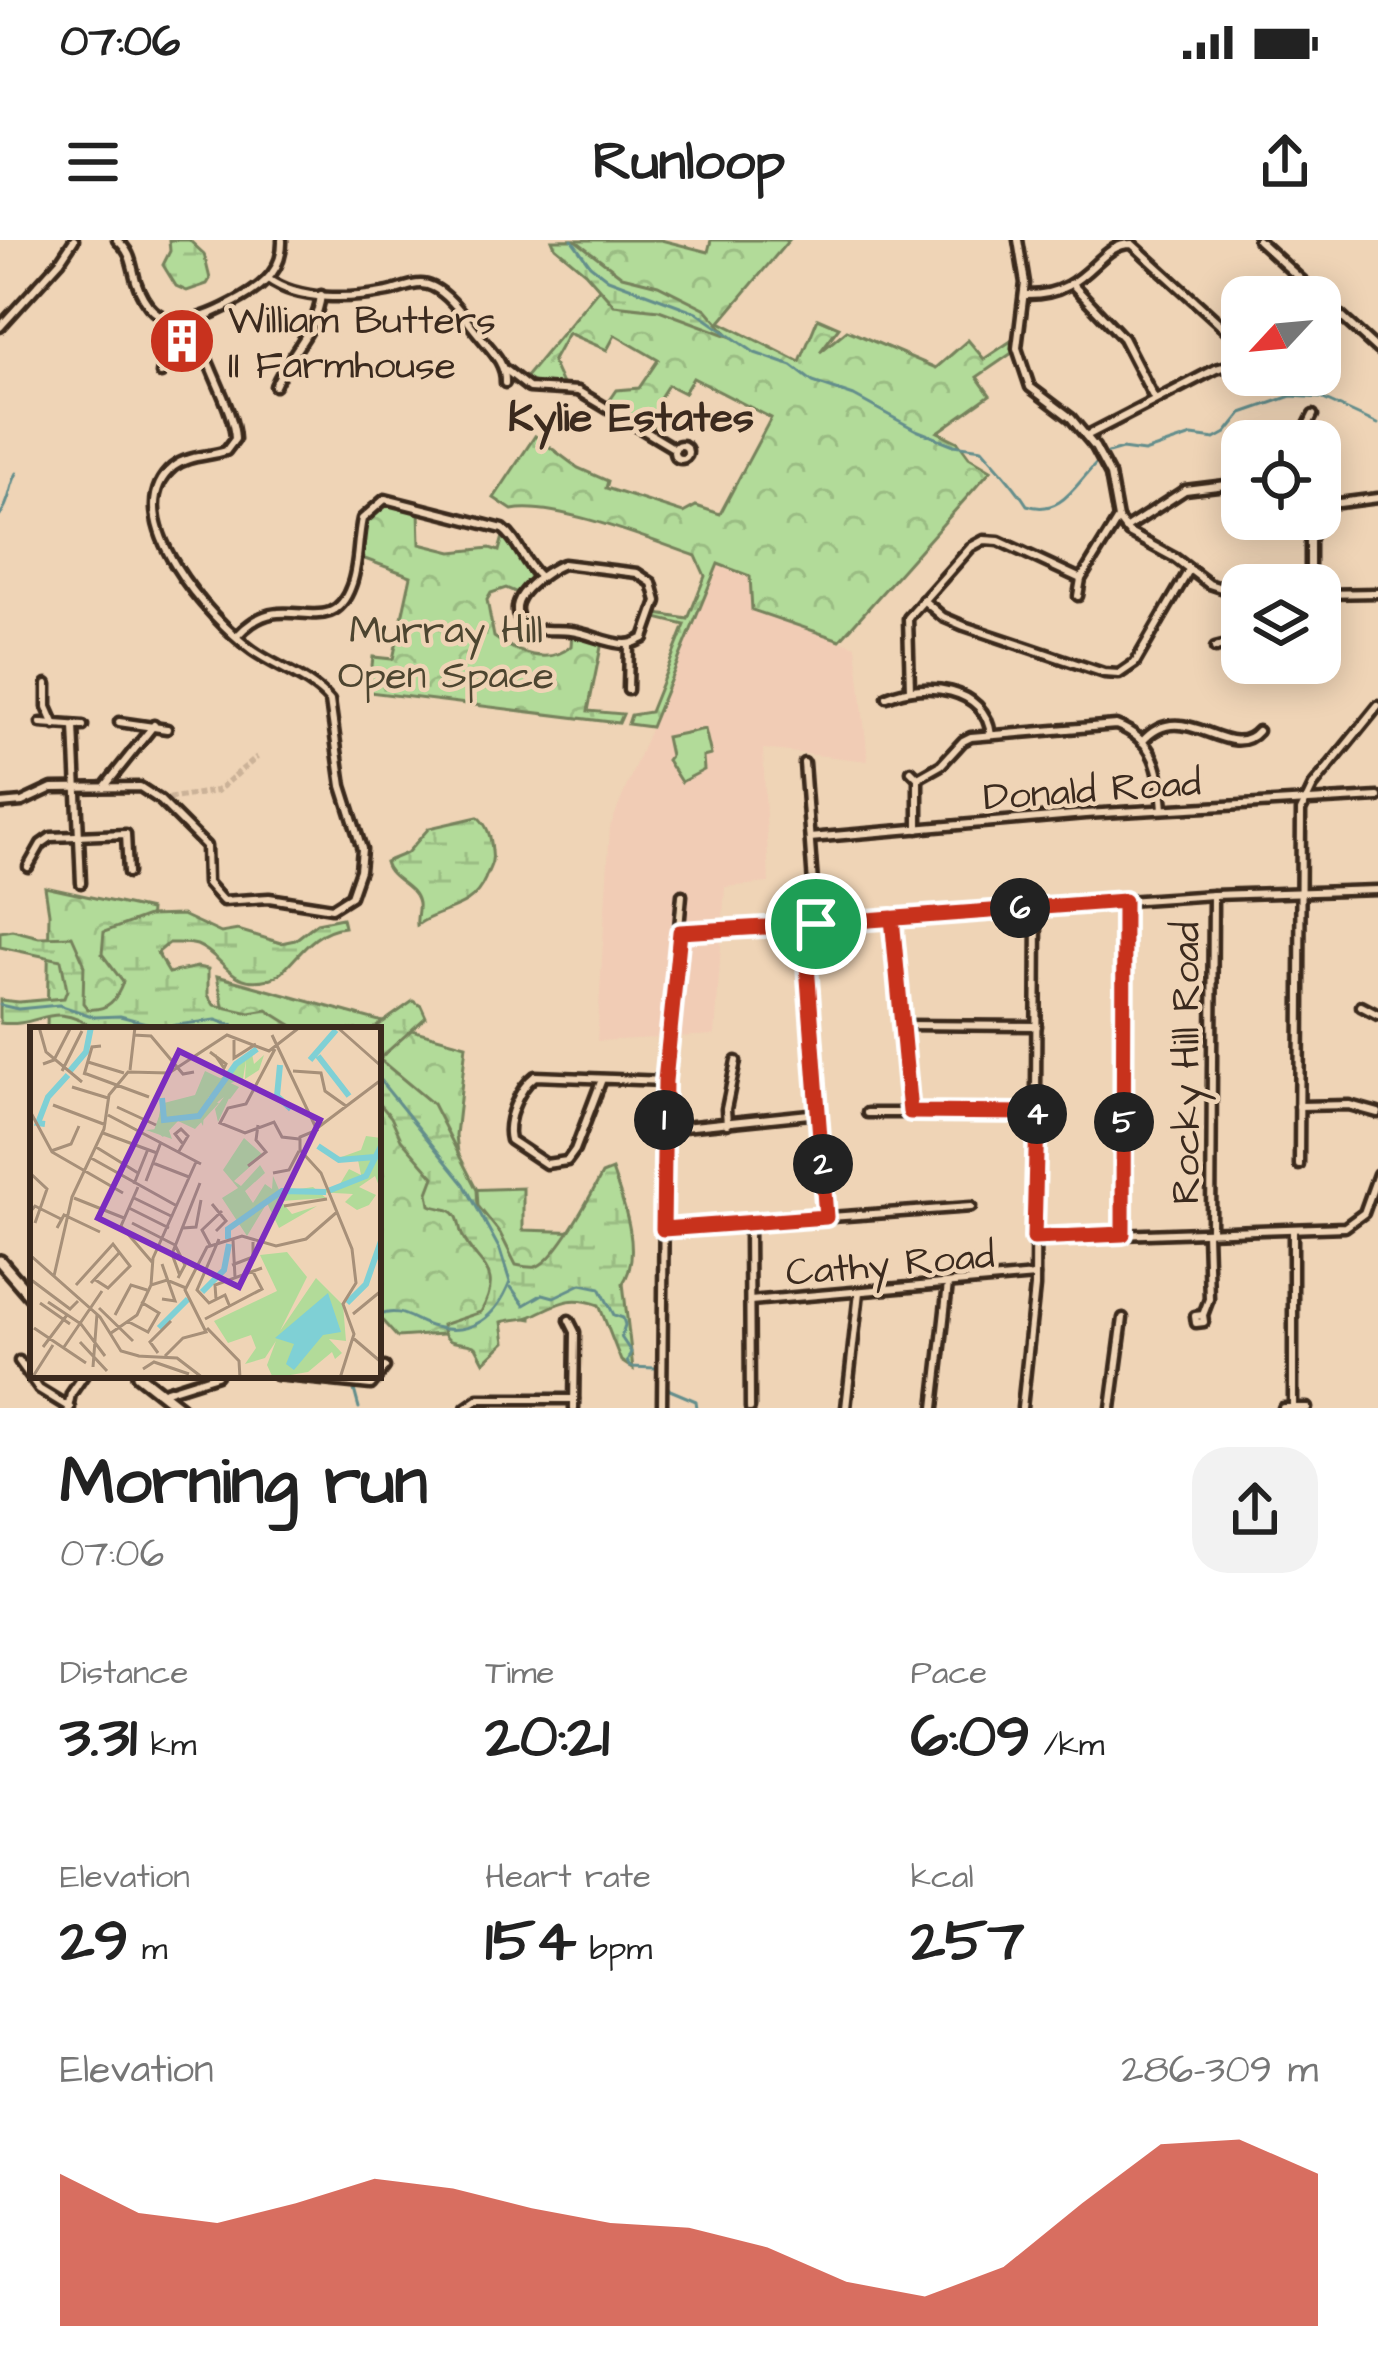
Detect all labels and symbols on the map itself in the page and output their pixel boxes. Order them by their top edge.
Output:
north arrow [1221,276,1341,396]
place label: William Butters II Farmhouse [228,295,496,394]
building icon: William Butters II Farmhouse [147,306,217,376]
district label: Kylie Estates [508,390,754,450]
park label: Murray Hill Open Space [338,605,554,704]
street label: Donald Road [982,756,1203,826]
pin [765,873,867,975]
pin: 6 [990,878,1050,938]
street label: Rocky Hill Road [1161,922,1216,1204]
inset map [30,1027,381,1378]
pin: 4 [1007,1084,1067,1144]
pin: 1 [634,1090,694,1150]
pin: 5 [1094,1092,1154,1152]
pin: 2 [793,1134,853,1194]
street label: Cathy Road [784,1229,997,1302]

